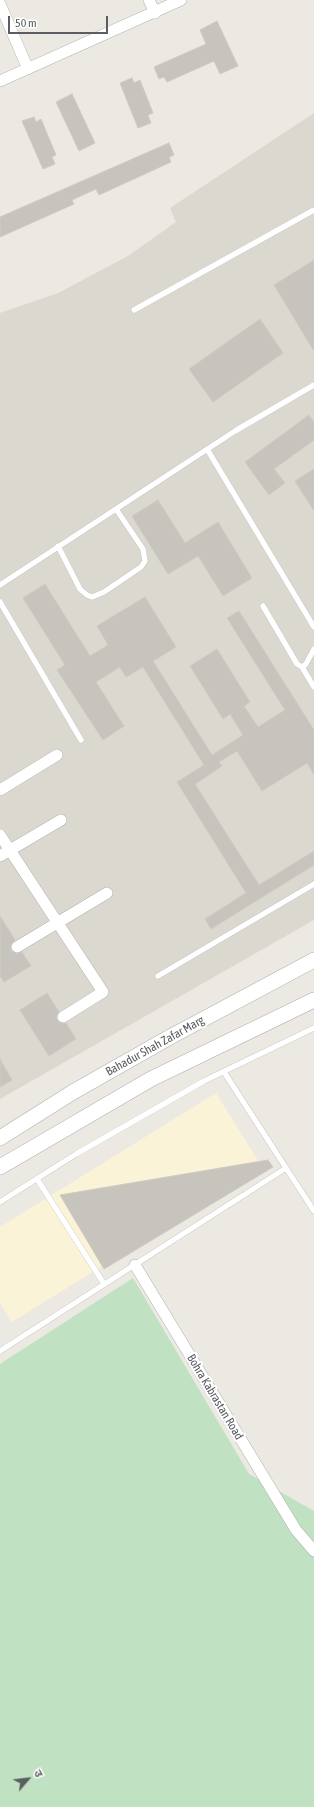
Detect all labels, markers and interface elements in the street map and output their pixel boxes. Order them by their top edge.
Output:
scale bar [10,8,110,34]
text: 50 m [15,16,37,30]
street label: Bahadur Shah Zafar Marg [103,1013,207,1079]
street label: Bohra Kabrastan Road [184,1352,246,1442]
north arrow [8,1759,48,1799]
text: उ [32,1768,45,1779]

